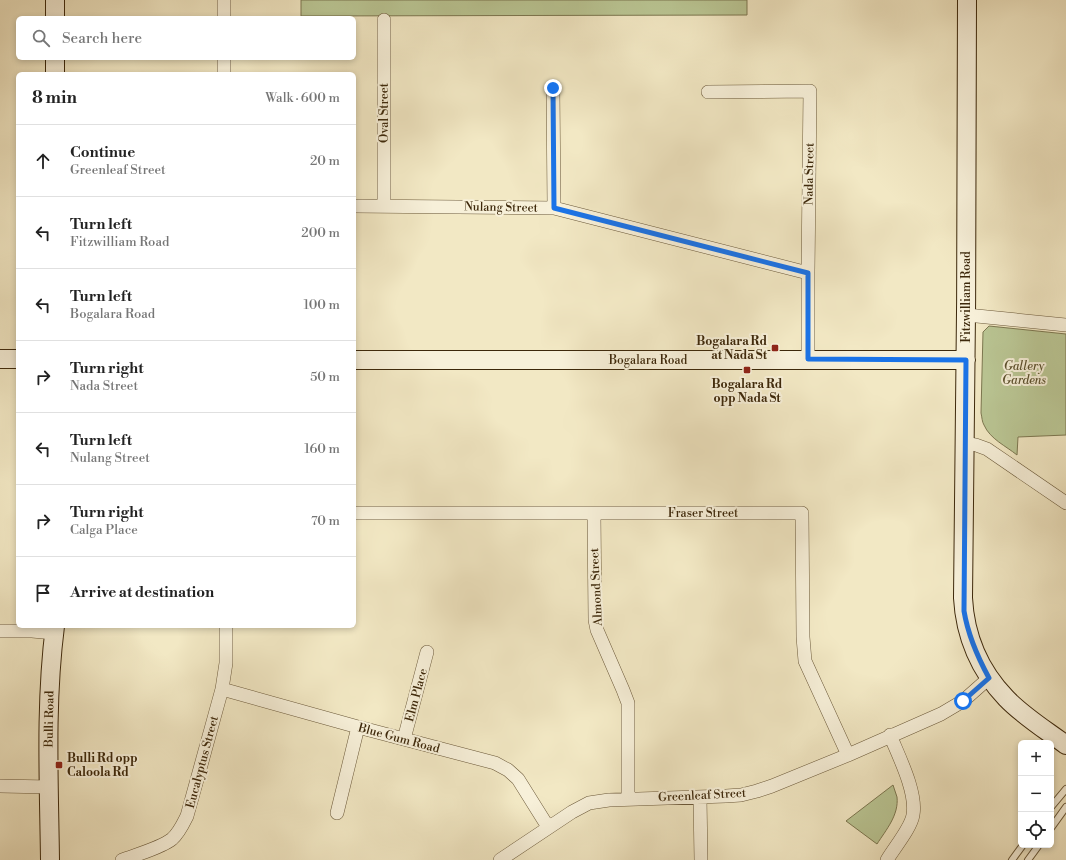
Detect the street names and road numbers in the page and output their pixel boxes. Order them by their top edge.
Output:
street label: Oval Street [377,82,392,143]
street label: Nada Street [801,142,818,206]
street label: Nulang Street [464,199,539,216]
street label: Fitzwilliam Road [959,251,974,343]
street label: Bogalara Road [608,353,687,368]
street label: Fraser Street [668,506,739,521]
street label: Almond Street [587,547,606,627]
street label: Elm Place [402,667,431,724]
street label: Bulli Road [41,690,57,748]
street label: Eucalyptus Street [183,714,222,810]
street label: Blue Gum Road [355,720,441,757]
street label: Greenleaf Street [658,786,747,805]

